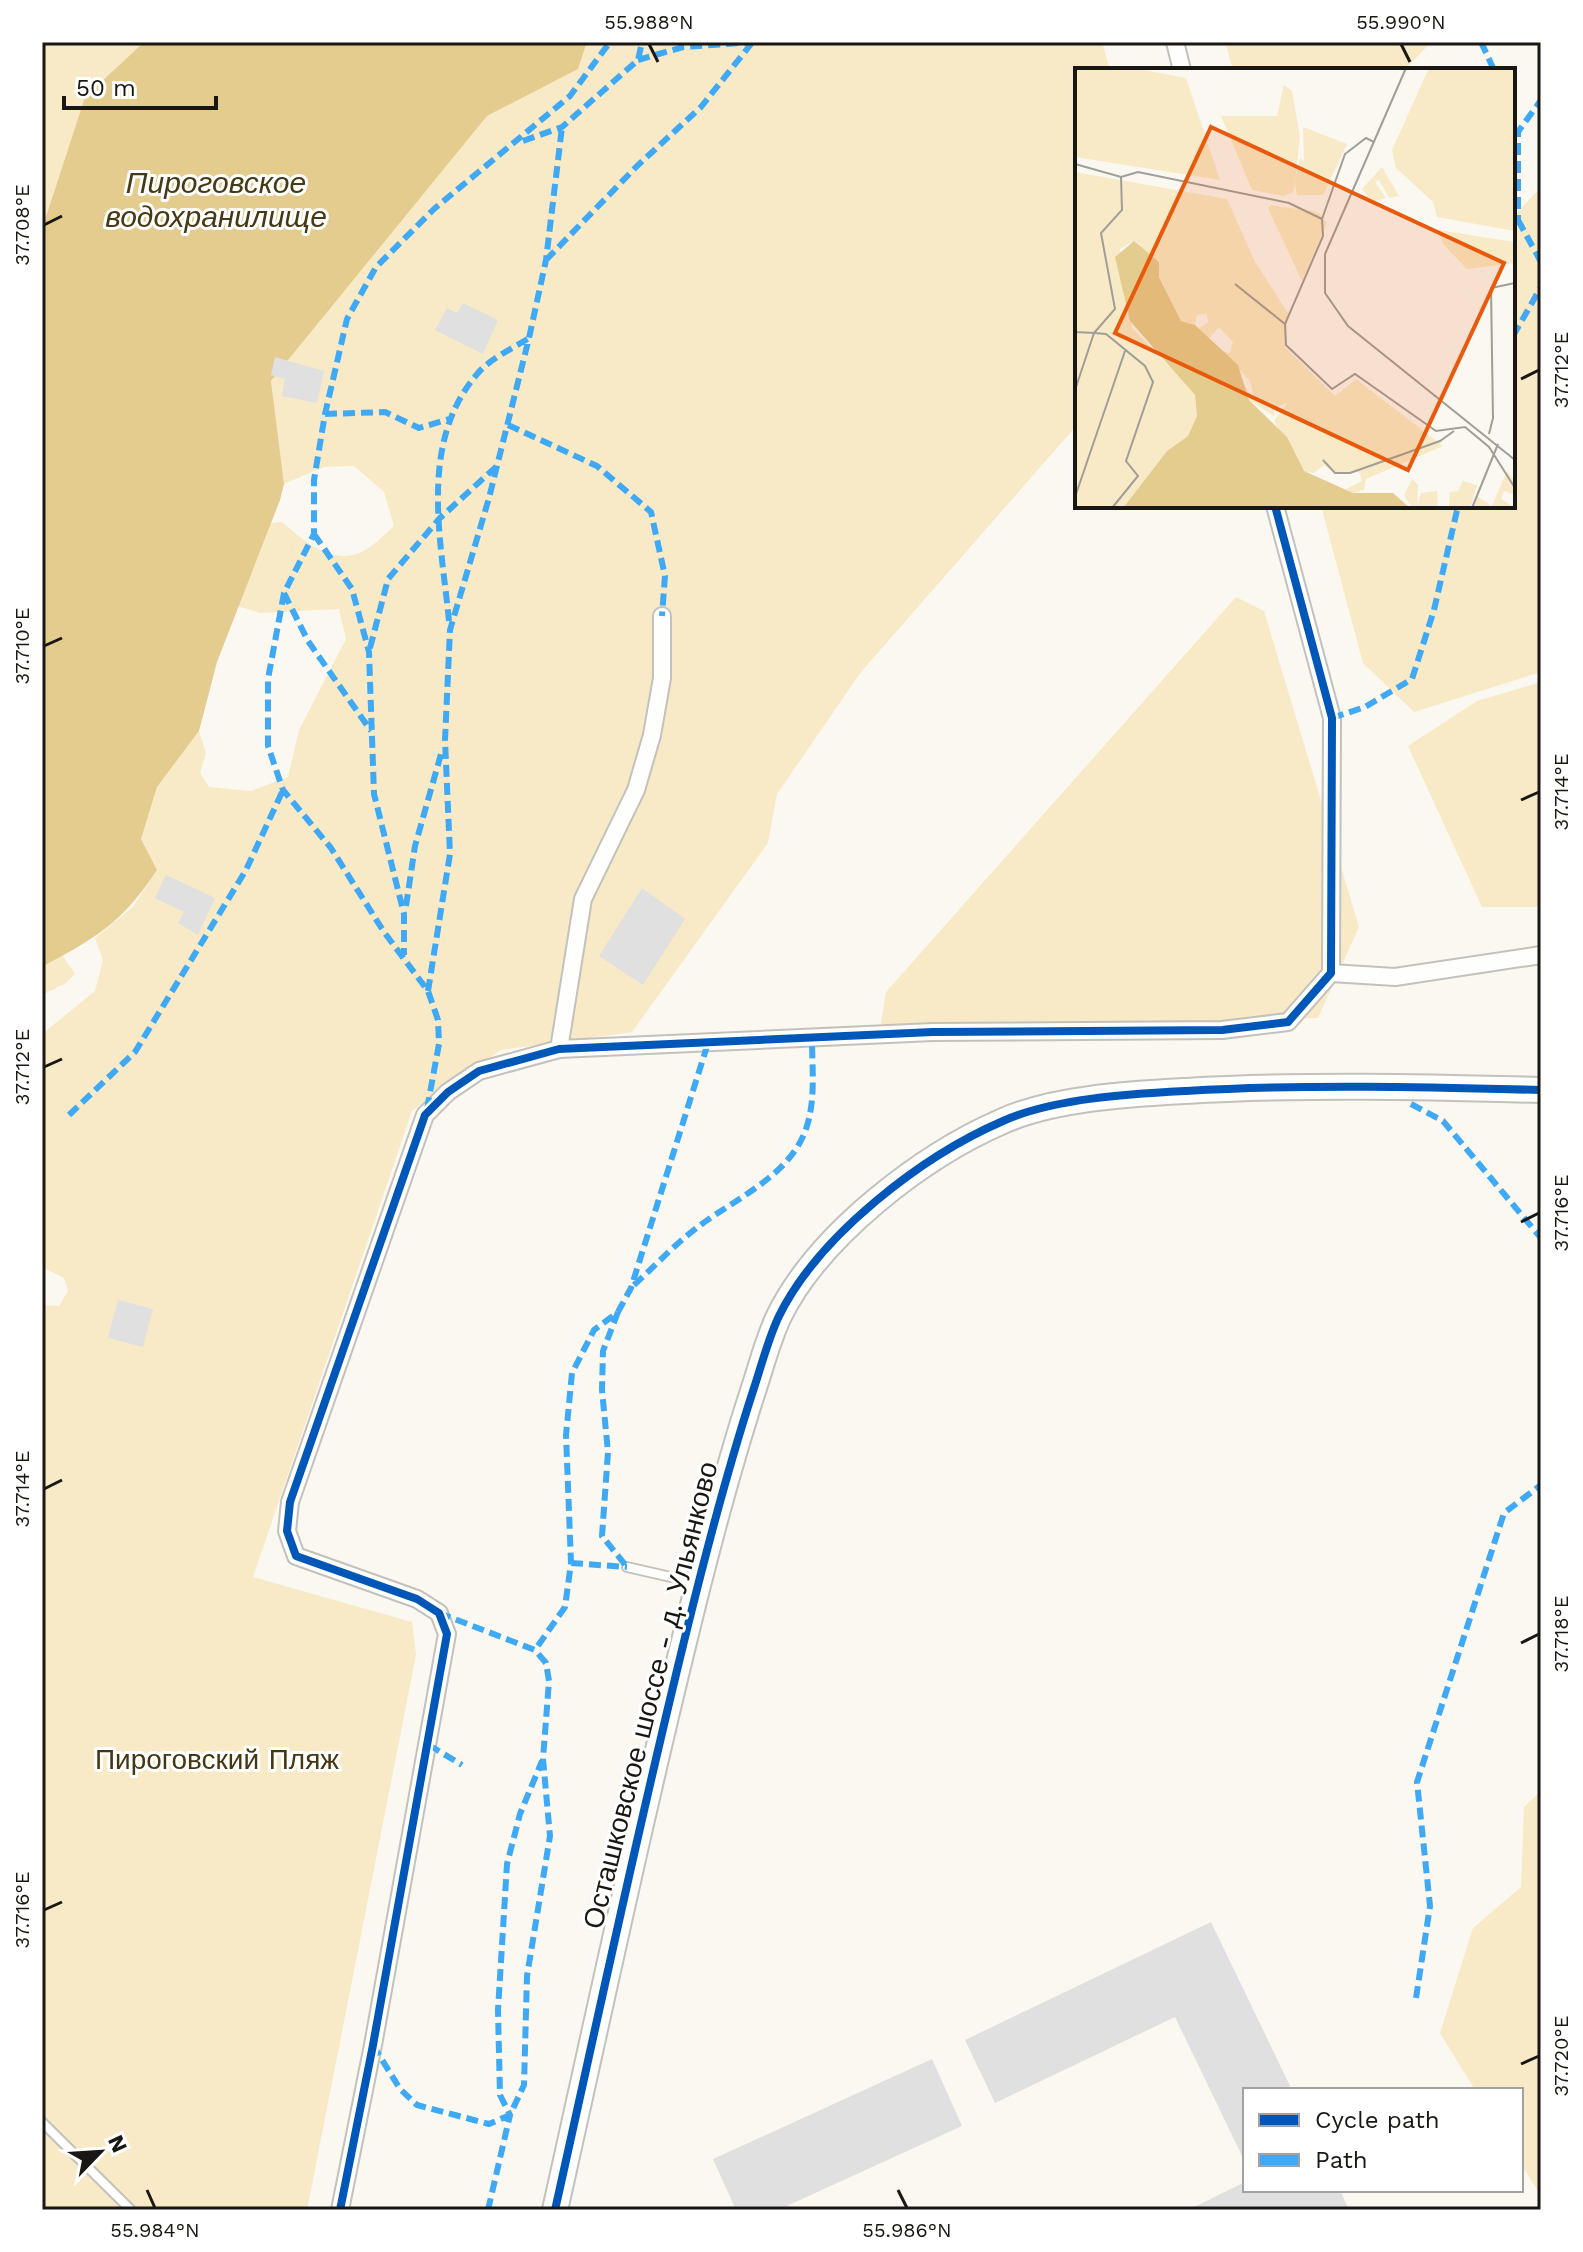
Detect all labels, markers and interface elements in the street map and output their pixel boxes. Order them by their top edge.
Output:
text: 55.988°N [604,10,694,34]
text: 55.990°N [1356,10,1446,34]
scale bar [64,60,216,110]
inset map [1075,68,1515,508]
text: 50 m [76,74,136,102]
water label: Пироговское водохранилище [105,165,327,234]
text: 37.708°E [10,184,34,266]
text: 37.712°E [1549,332,1573,408]
text: 37.710°E [10,607,34,685]
text: 37.714°E [1549,754,1573,830]
text: 37.712°E [10,1029,34,1105]
text: 37.716°E [1549,1175,1573,1251]
text: 37.714°E [10,1451,34,1527]
street label: Осташковское шоссе - д. Ульянково [576,1458,725,1932]
text: 37.718°E [1549,1595,1573,1673]
park label: Пироговский Пляж [95,1743,339,1776]
text: 37.716°E [10,1872,34,1948]
text: 37.720°E [1549,2015,1573,2097]
legend [1243,2088,1523,2192]
text: Cycle path [1315,2106,1440,2134]
north arrow [60,2112,140,2192]
text: N [103,2131,132,2156]
text: Path [1315,2146,1368,2174]
text: 55.984°N [110,2218,200,2242]
text: 55.986°N [862,2218,952,2242]

